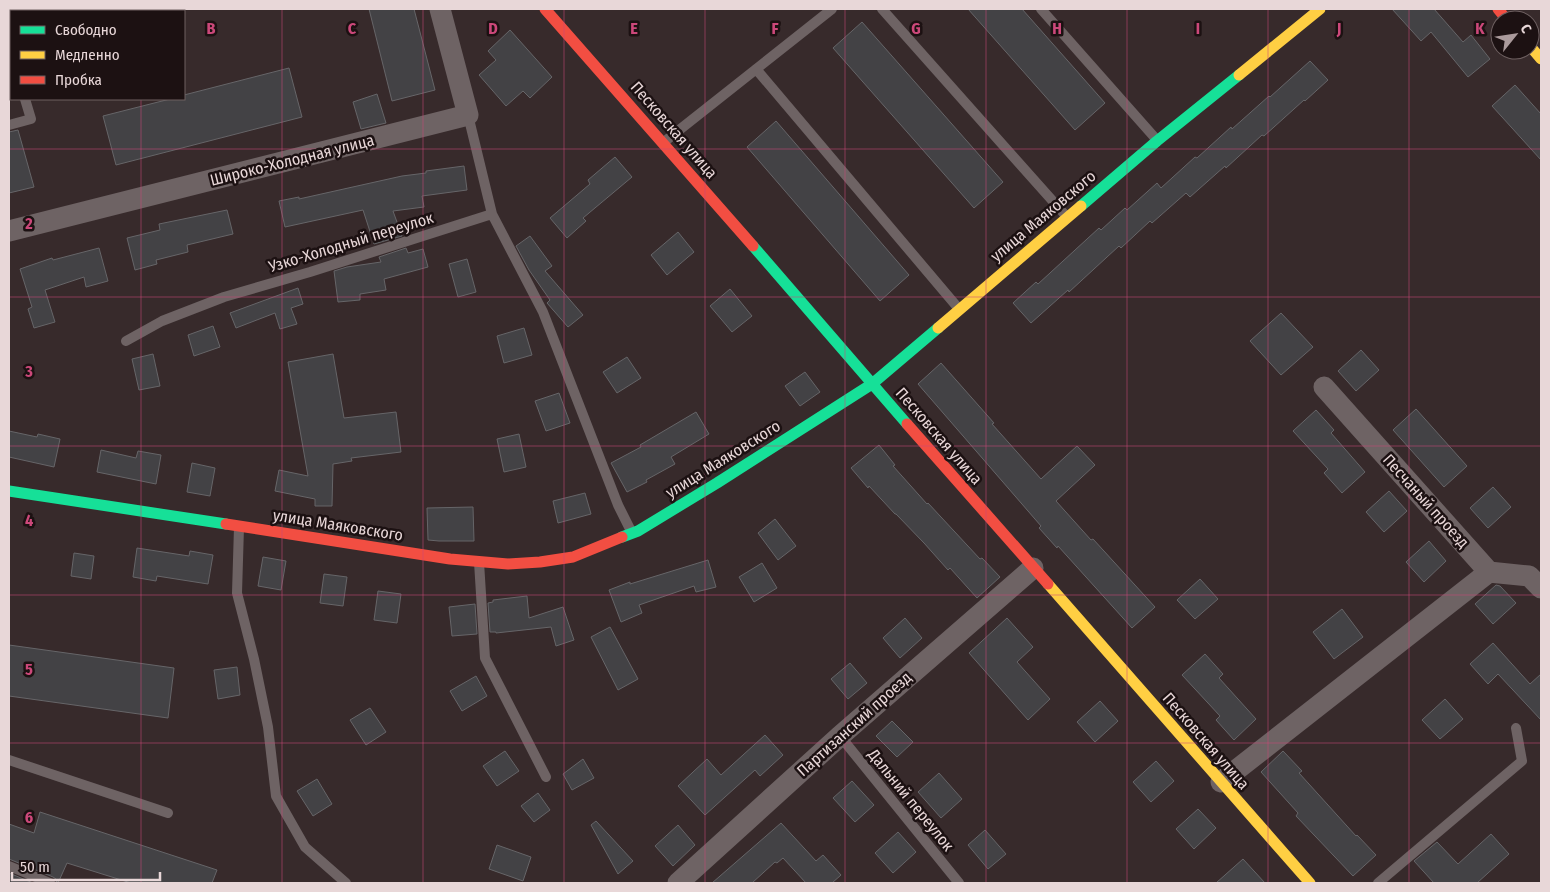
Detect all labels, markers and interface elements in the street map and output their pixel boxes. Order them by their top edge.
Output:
legend [10,10,185,100]
north arrow [1490,10,1540,60]
text: B [207,19,216,38]
text: C [348,19,357,38]
text: D [488,19,498,38]
text: E [630,19,638,38]
text: F [771,19,779,38]
text: G [911,19,921,38]
text: H [1052,19,1062,38]
text: I [1196,19,1200,38]
text: J [1336,19,1341,38]
text: K [1475,19,1485,38]
text: Свободно [55,21,117,39]
text: С [1517,21,1535,37]
text: Медленно [55,46,120,64]
text: Пробка [55,71,102,89]
street label: Песковская улица [627,78,721,182]
street label: Широко-Холодная улица [208,130,376,190]
street label: улица Маяковского [986,166,1100,266]
street label: Узко-Холодный переулок [265,208,436,276]
text: 2 [24,214,33,233]
text: 3 [24,362,33,381]
street label: Песковская улица [892,384,986,488]
street label: улица Маяковского [662,416,784,502]
street label: Песчаный проезд [1379,450,1473,552]
street label: улица Маяковского [272,505,404,545]
text: 4 [25,511,33,530]
text: 5 [25,660,33,679]
street label: Партизанский проезд [793,668,915,780]
street label: Песковская улица [1159,689,1253,793]
street label: Дальний переулок [863,744,958,855]
text: 6 [25,808,33,827]
scale bar [12,850,160,882]
text: 50 m [20,858,50,876]

